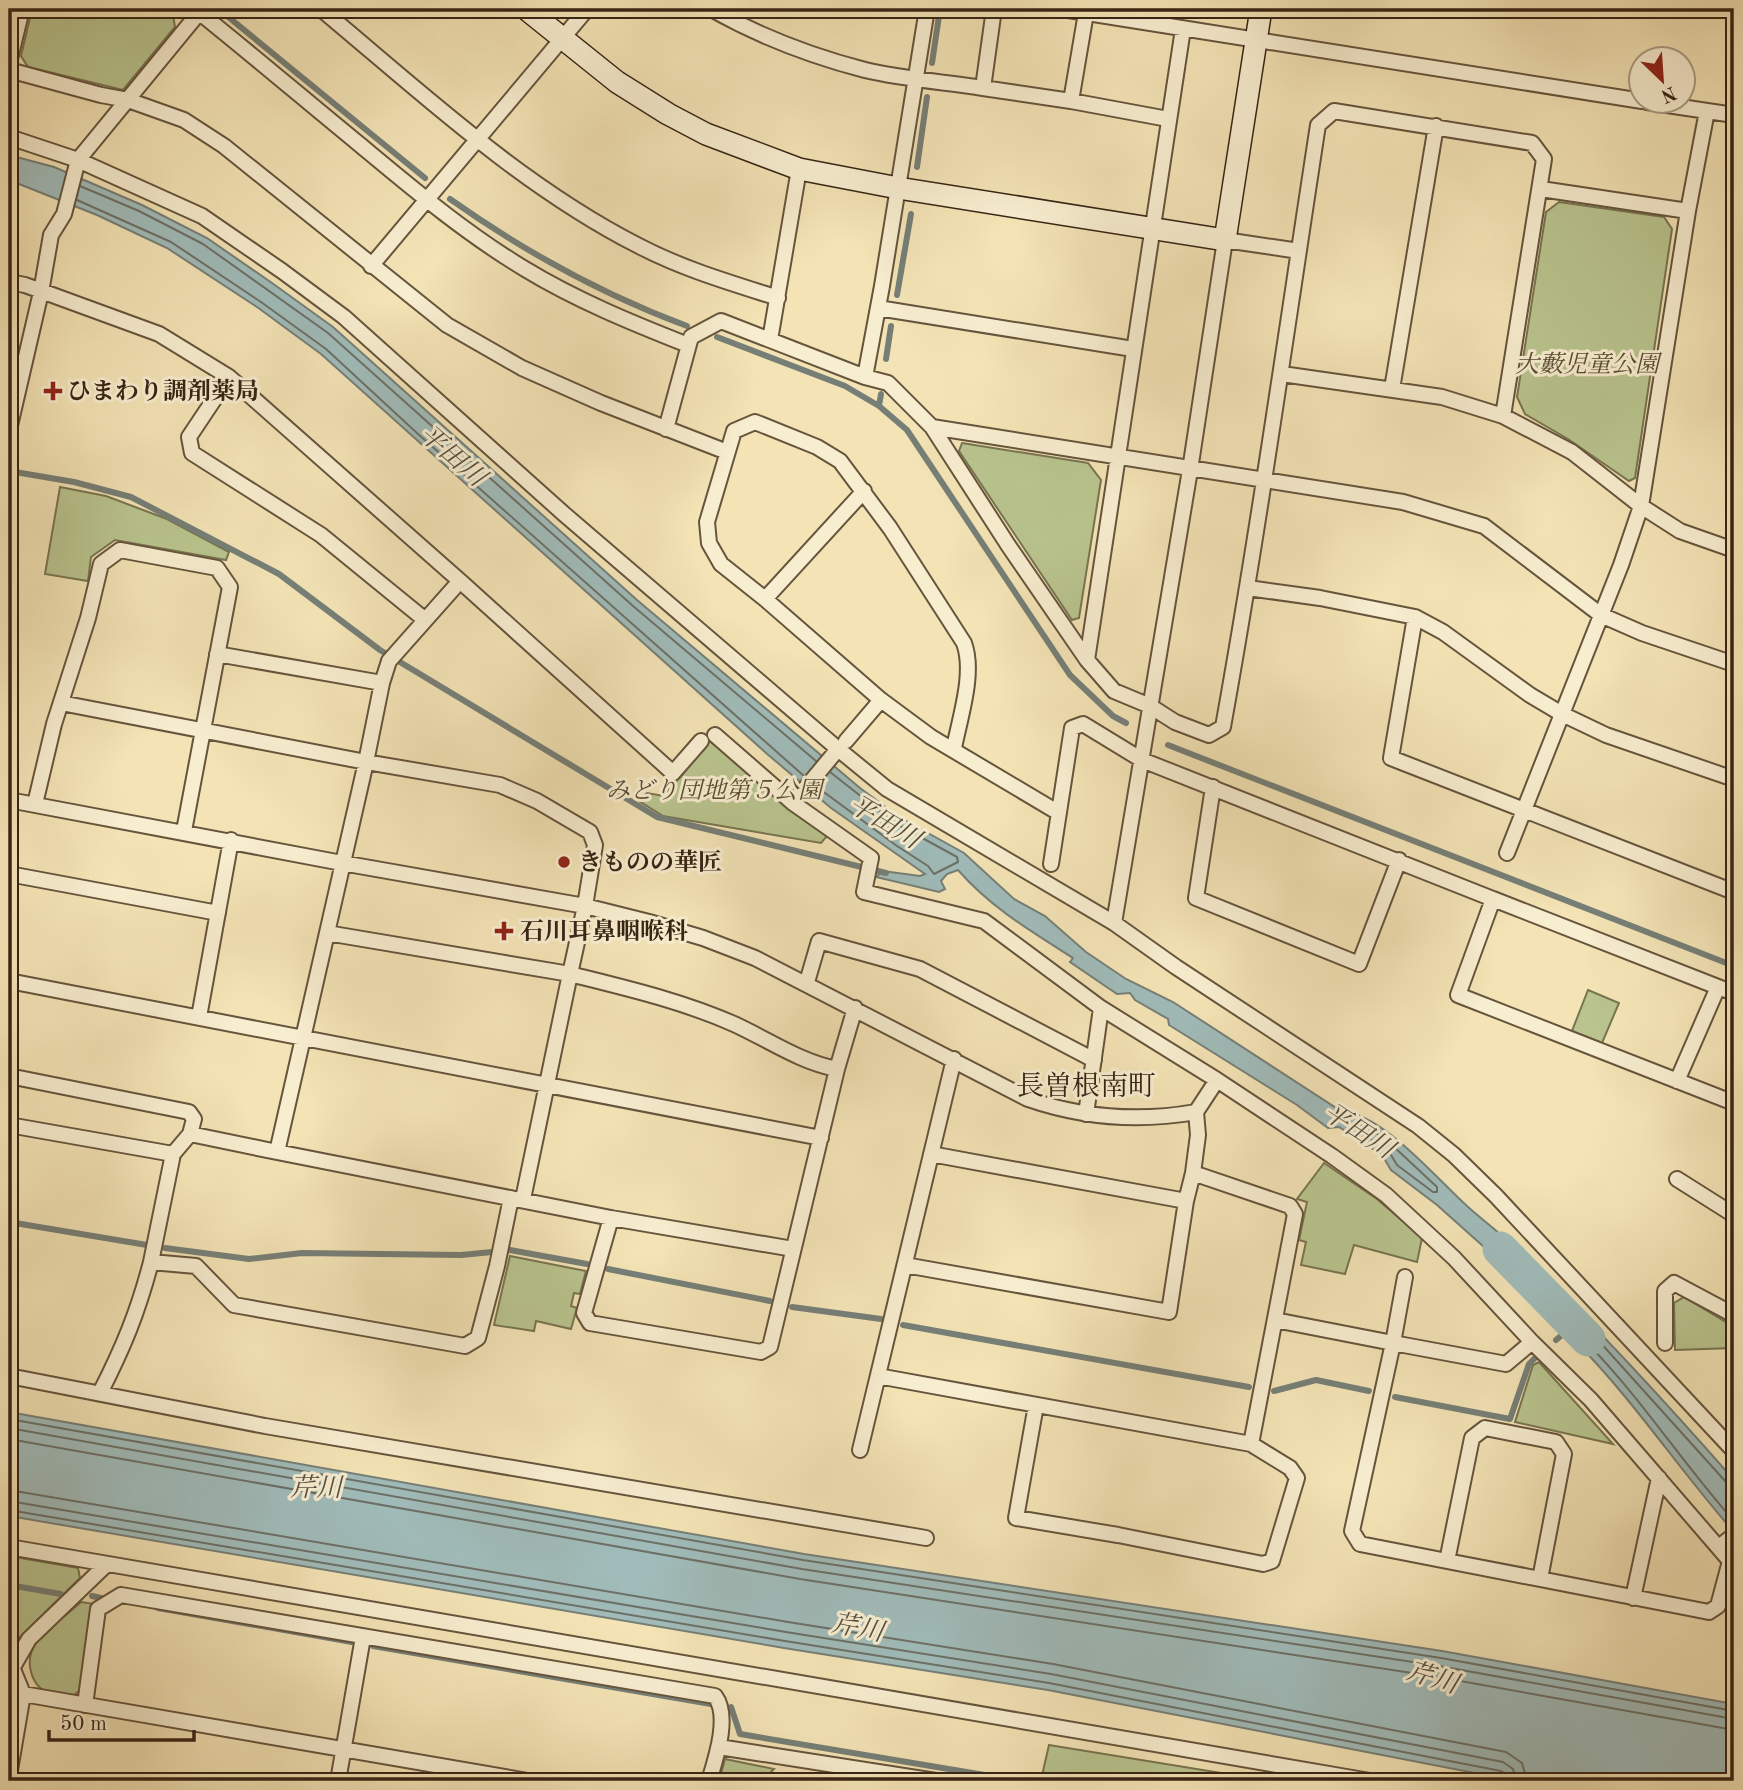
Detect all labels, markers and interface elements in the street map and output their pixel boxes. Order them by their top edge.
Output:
north arrow [1628,46,1698,116]
text: N [1657,81,1679,105]
park label: 大藪児童公園 [1515,351,1663,378]
place label: ひまわり調剤薬局 [67,378,259,405]
marker: ひまわり調剤薬局 [45,383,61,399]
water label: 平田川 [414,420,493,494]
park label: みどり団地第５公園 [606,777,826,804]
water label: 平田川 [844,790,928,855]
place label: きものの華匠 [578,849,722,876]
marker: きものの華匠 [556,854,572,870]
place label: 石川耳鼻咽喉科 [520,918,688,945]
marker: 石川耳鼻咽喉科 [494,921,514,941]
district label: 長曽根南町 [1016,1071,1156,1102]
water label: 平田川 [1318,1098,1401,1165]
water label: 芹川 [290,1474,345,1502]
water label: 芹川 [830,1609,889,1647]
water label: 芹川 [1404,1657,1465,1700]
scale bar [49,1699,194,1743]
text: 50 m [60,1714,107,1735]

